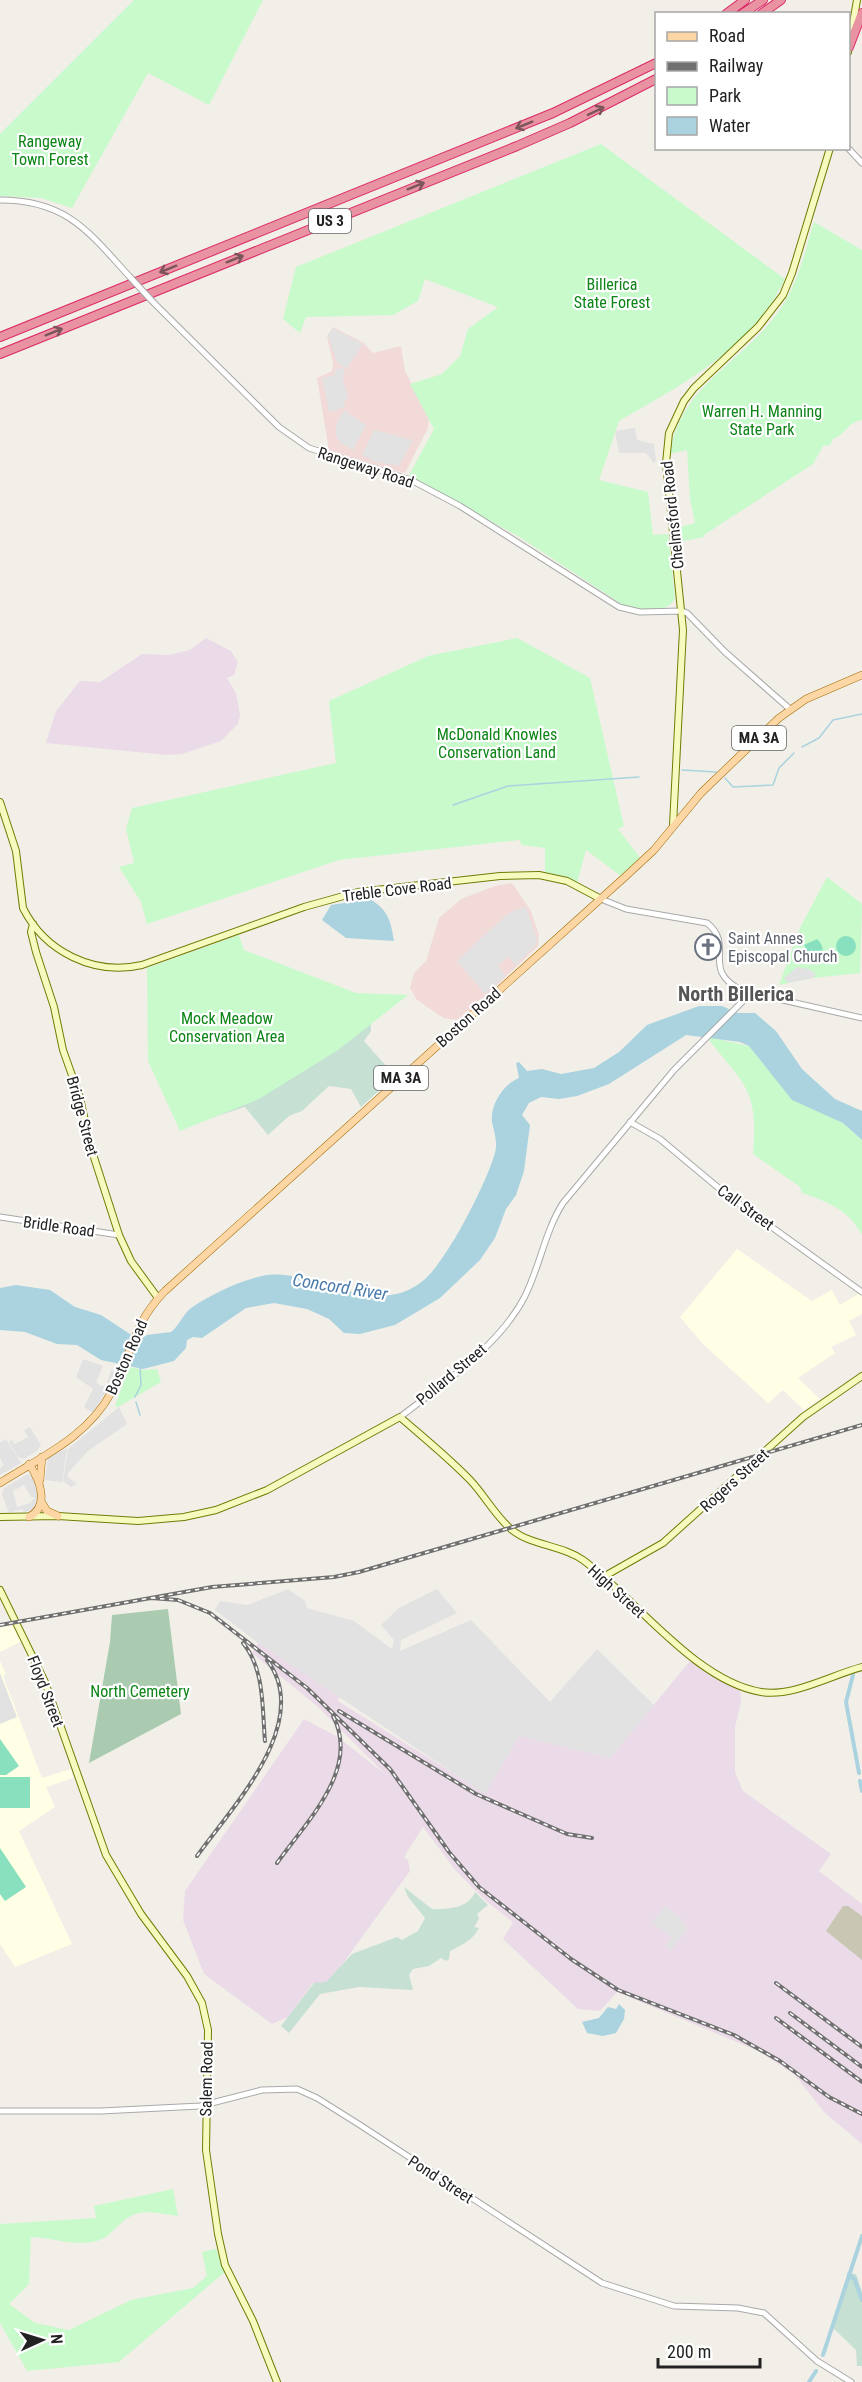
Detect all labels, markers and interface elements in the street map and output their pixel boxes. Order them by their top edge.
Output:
legend [655,12,850,150]
text: Road [709,25,745,46]
text: Railway [709,55,764,76]
text: Park [709,85,741,106]
one-way arrow [586,105,604,116]
text: Water [709,115,751,136]
one-way arrow [515,120,533,131]
park label: Rangeway Town Forest [11,132,89,169]
one-way arrow [406,180,425,191]
road number: US 3 [309,209,351,233]
one-way arrow [225,253,244,264]
one-way arrow [159,264,177,275]
park label: Billerica State Forest [574,275,650,312]
one-way arrow [45,326,63,337]
park label: Warren H. Manning State Park [702,402,822,439]
street label: Rangeway Road [315,443,416,492]
street label: Chelmsford Road [657,460,688,570]
park label: McDonald Knowles Conservation Land [437,725,557,762]
road number: MA 3A [732,726,786,750]
street label: Treble Cove Road [341,873,453,906]
place label: Saint Annes Episcopal Church [728,929,838,966]
church icon: Saint Annes Episcopal Church [693,932,723,962]
district label: North Billerica [678,982,794,1006]
street label: Boston Road [432,983,504,1051]
park label: Mock Meadow Conservation Area [169,1009,285,1046]
road number: MA 3A [374,1066,428,1090]
street label: Bridge Street [63,1074,102,1158]
street label: Call Street [714,1181,778,1234]
street label: Bridle Road [22,1212,96,1241]
water label: Concord River [291,1269,390,1304]
street label: Boston Road [101,1317,151,1398]
street label: Pollard Street [412,1339,490,1409]
street label: Rogers Street [696,1445,773,1516]
street label: High Street [584,1561,649,1622]
street label: Floyd Street [23,1653,68,1730]
park label: North Cemetery [90,1682,190,1701]
street label: Salem Road [196,2041,217,2117]
street label: Pond Street [405,2151,477,2208]
north arrow [12,2310,72,2370]
scale bar [658,2331,760,2369]
text: N [47,2333,66,2345]
text: 200 m [667,2341,711,2362]

